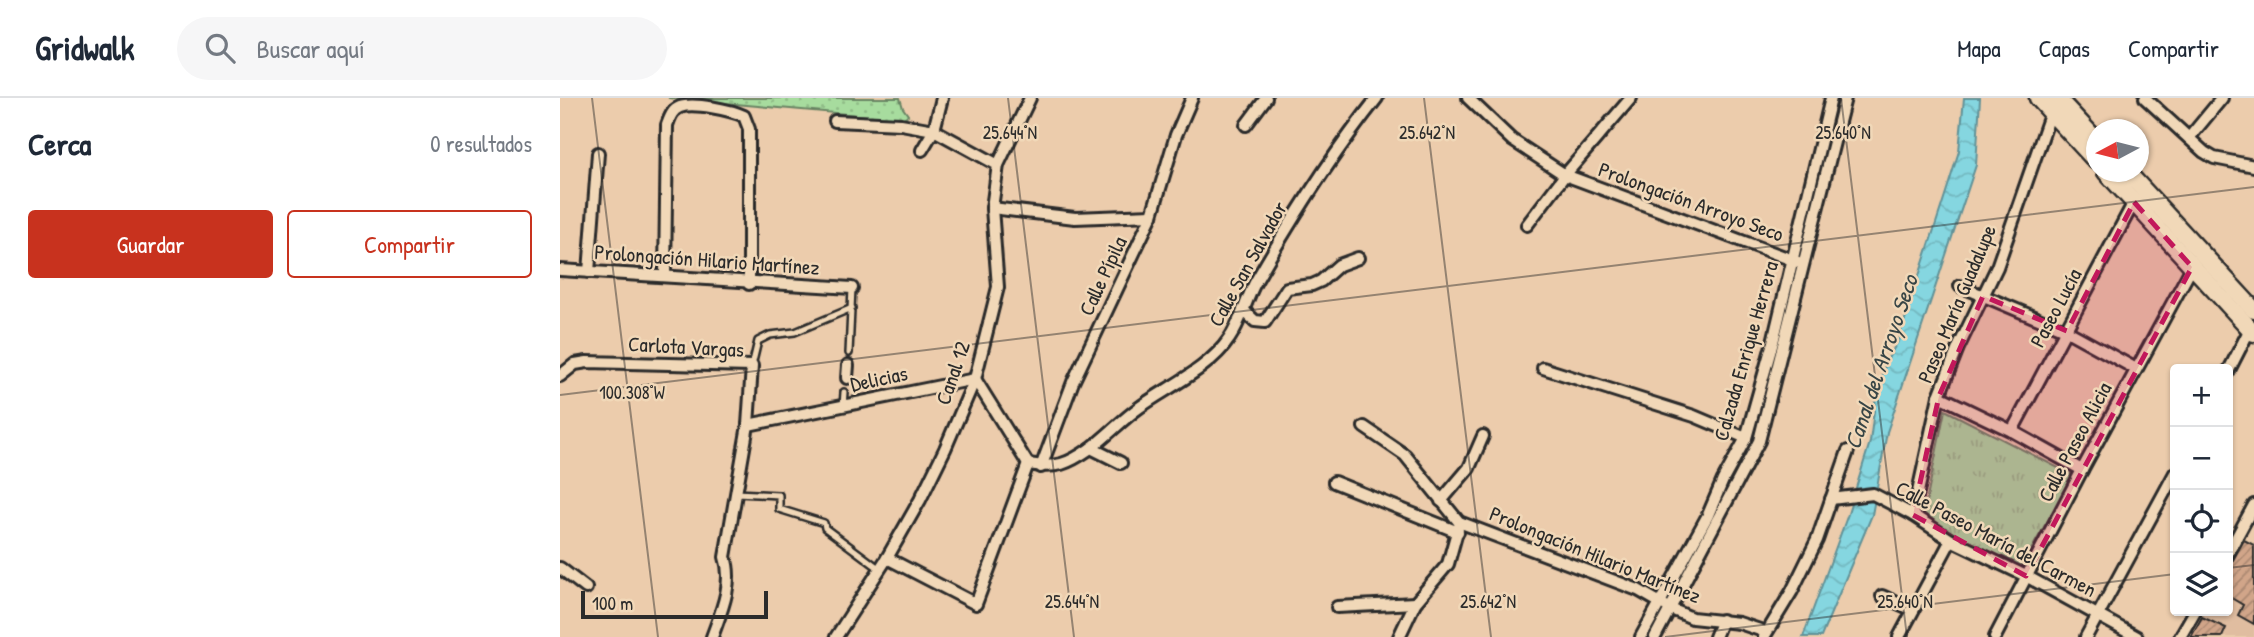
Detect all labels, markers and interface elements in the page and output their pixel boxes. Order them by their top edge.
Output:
search box [177,17,667,80]
text: Gridwalk [35,26,135,70]
icon: search [201,29,239,67]
text: Buscar aquí [257,31,365,66]
text: Mapa [1957,32,2001,64]
text: Capas [2039,32,2090,64]
text: Compartir [2128,32,2219,64]
north arrow [2086,119,2149,182]
text: 25.644°N [983,120,1037,145]
text: 25.642°N [1399,120,1455,145]
text: 25.640°N [1815,120,1871,145]
text: Cerca [28,124,91,164]
text: 0 resultados [430,128,532,159]
street label: Prolongación Arroyo Seco [1595,155,1788,249]
street label: Calle San Salvador [1201,196,1294,332]
button: Guardar [28,210,273,278]
button: Compartir [287,210,532,278]
street label: Paseo María Guadalupe [1910,220,2003,387]
street label: Calle Pípila [1072,231,1134,320]
street label: Prolongación Hilario Martínez [594,237,820,282]
street label: Calzada Enrique Herrera [1706,258,1785,444]
street label: Paseo Lucía [2023,263,2088,352]
water label: Canal del Arroyo Seco [1836,269,1926,453]
street label: Carlota Vargas [627,329,745,364]
street label: Canal 12 [928,337,977,408]
street label: Delicias [848,358,910,399]
map controls [2170,364,2233,616]
button: + [2170,364,2233,427]
street label: Calle Paseo Alicia [2031,377,2118,507]
text: 100.308°W [599,380,665,405]
button: − [2170,427,2233,490]
street label: Calle Paseo María del Carmen [1891,473,2102,604]
button: locate [2170,490,2233,553]
street label: Prolongación Hilario Martínez [1485,499,1705,610]
button: layers [2170,553,2233,616]
scale bar [581,588,768,620]
text: 25.644°N [1045,589,1099,614]
text: 25.642°N [1460,589,1516,614]
text: 25.640°N [1877,589,1933,614]
text: 100 m [592,590,633,616]

